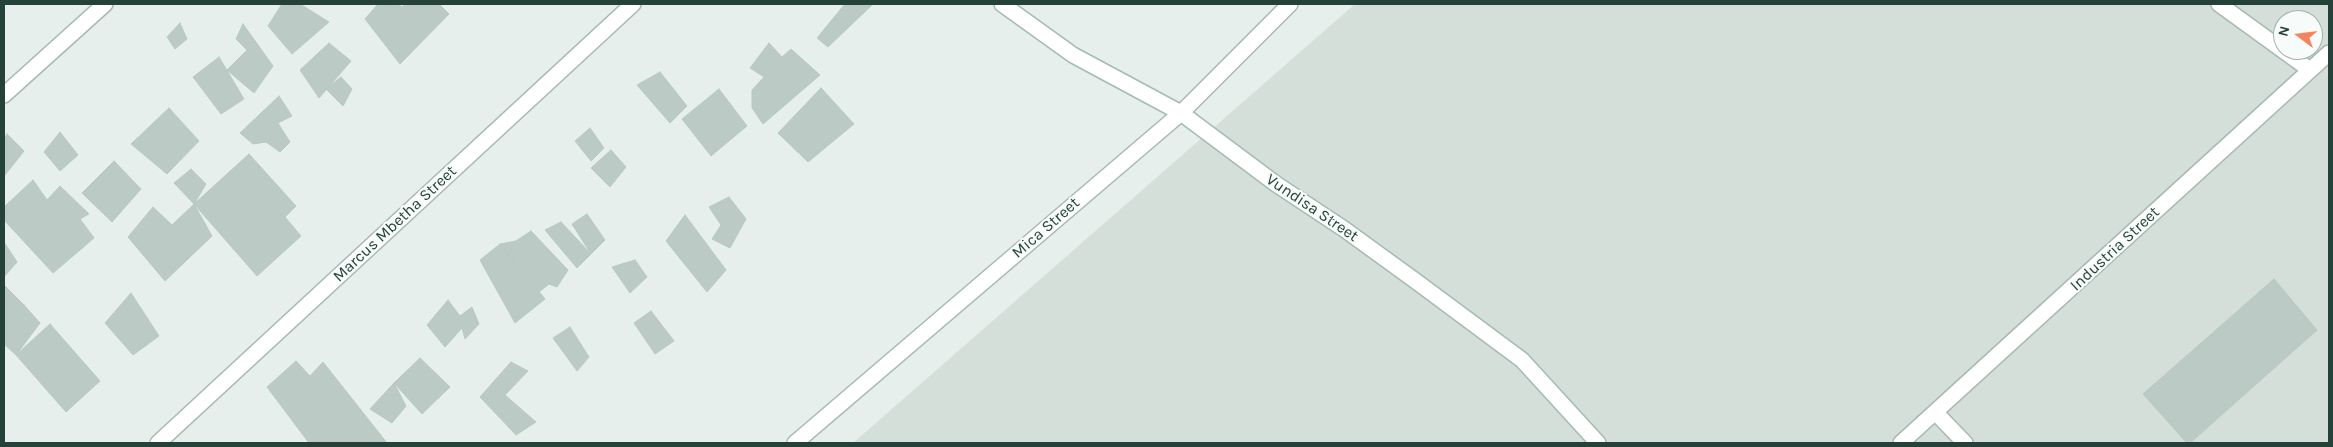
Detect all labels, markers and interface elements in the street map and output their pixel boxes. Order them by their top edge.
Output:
north arrow [2273,10,2323,60]
text: N [2274,24,2294,38]
street label: Marcus Mbetha Street [329,162,461,286]
street label: Vundisa Street [1262,170,1362,246]
street label: Mica Street [1008,193,1084,263]
street label: Industria Street [2066,203,2164,295]

